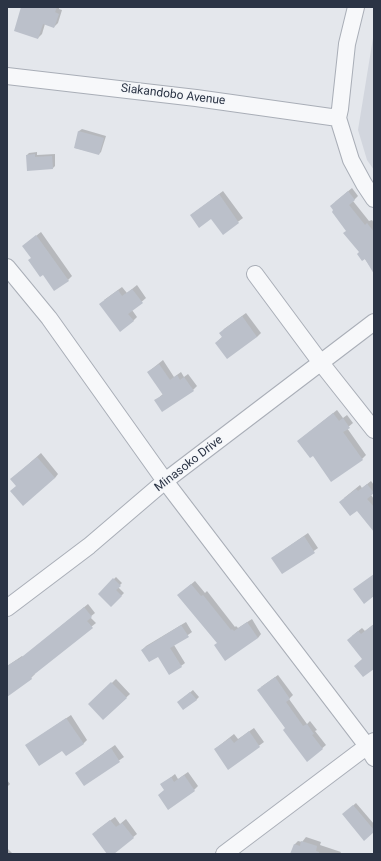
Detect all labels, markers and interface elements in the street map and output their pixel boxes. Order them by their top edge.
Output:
street label: Siakandobo Avenue [120,81,226,109]
street label: Minasoko Drive [152,433,226,495]

